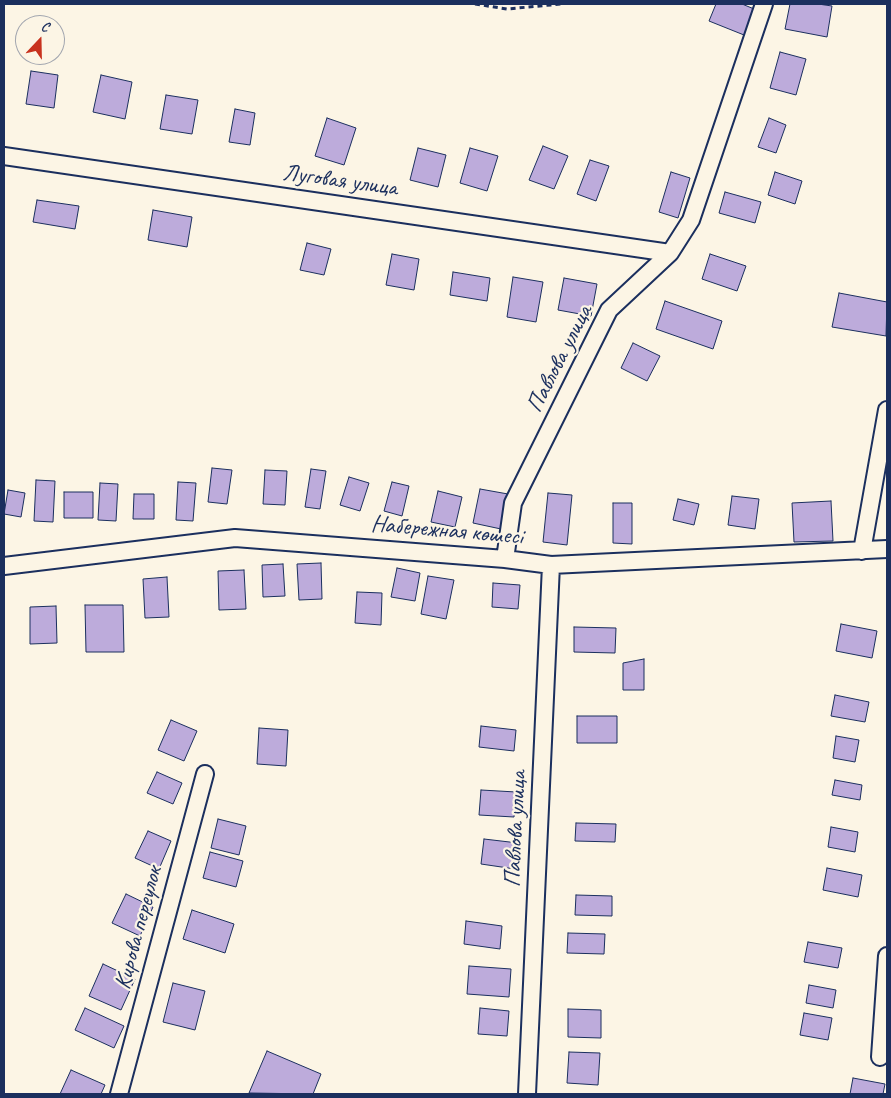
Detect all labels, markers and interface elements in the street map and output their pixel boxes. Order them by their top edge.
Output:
north arrow [15,15,65,65]
text: С [39,17,51,36]
street label: Луговая улица [281,159,399,203]
street label: Павлова улица [521,300,599,418]
street label: Набережная көшесі [370,510,524,552]
street label: Павлова улица [499,770,533,888]
street label: Кирова переулок [109,863,169,993]

